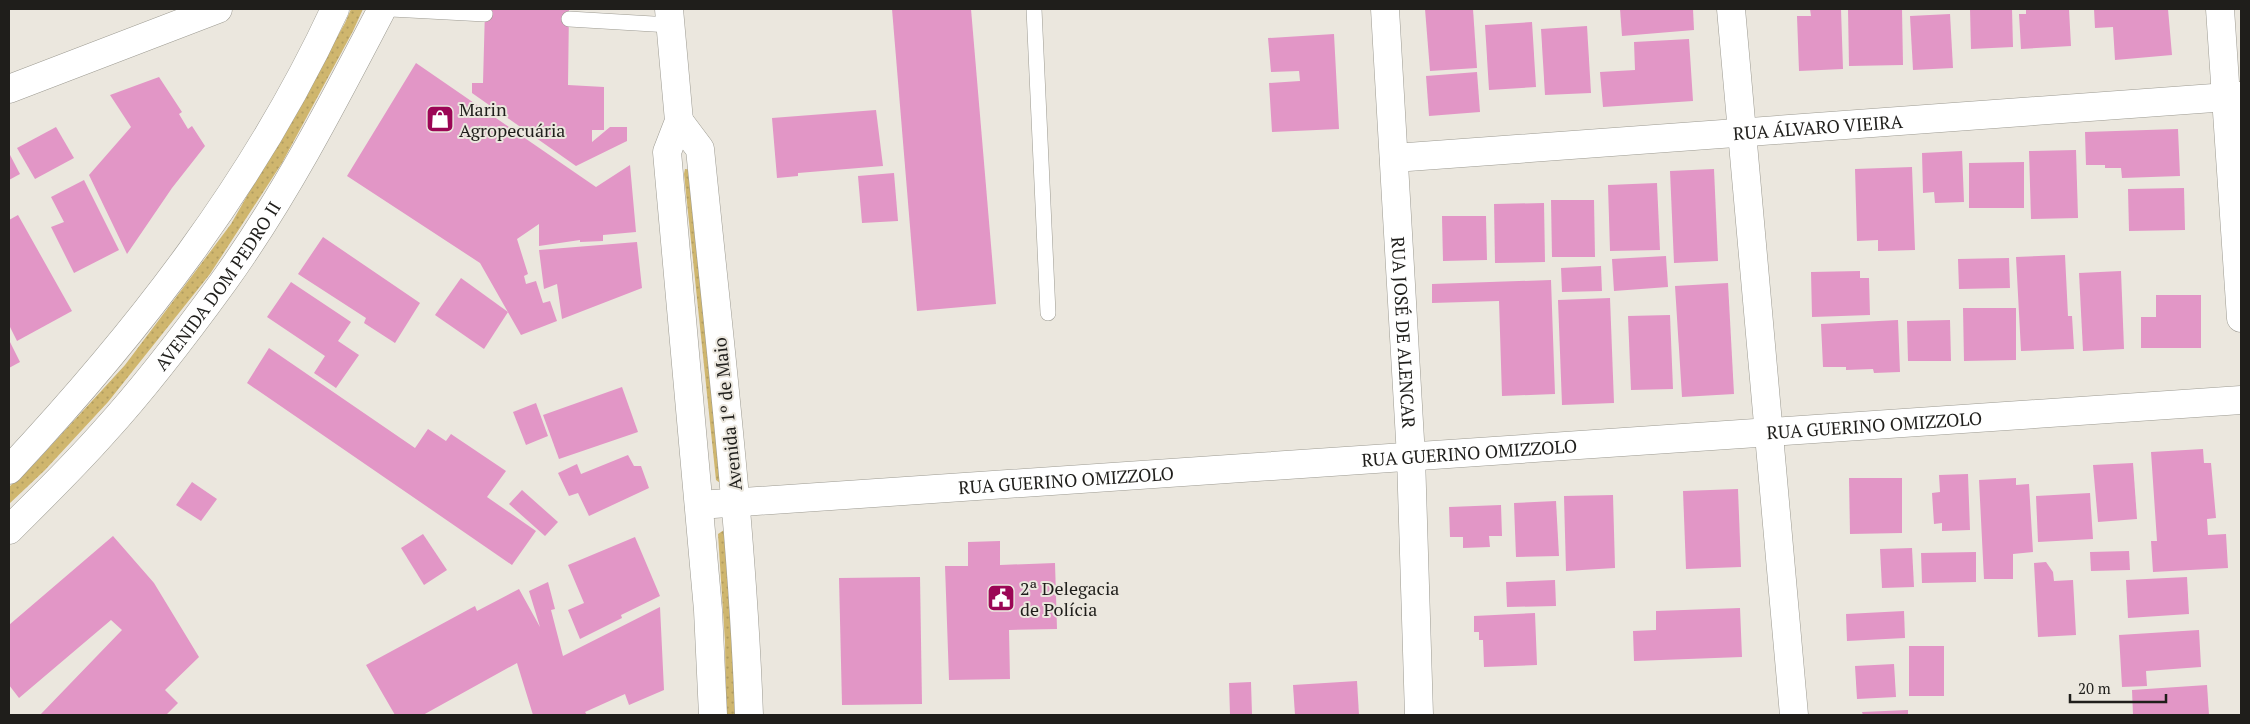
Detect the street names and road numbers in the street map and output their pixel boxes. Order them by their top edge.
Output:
street label: RUA ÁLVARO VIEIRA [1732,109,1904,145]
street label: AVENIDA DOM PEDRO II [149,197,286,375]
street label: RUA JOSÉ DE ALENCAR [1386,236,1421,430]
street label: Avenida 1º de Maio [707,336,747,492]
street label: RUA GUERINO OMIZZOLO [1766,406,1983,444]
street label: RUA GUERINO OMIZZOLO [1361,433,1578,472]
street label: RUA GUERINO OMIZZOLO [958,461,1175,499]

